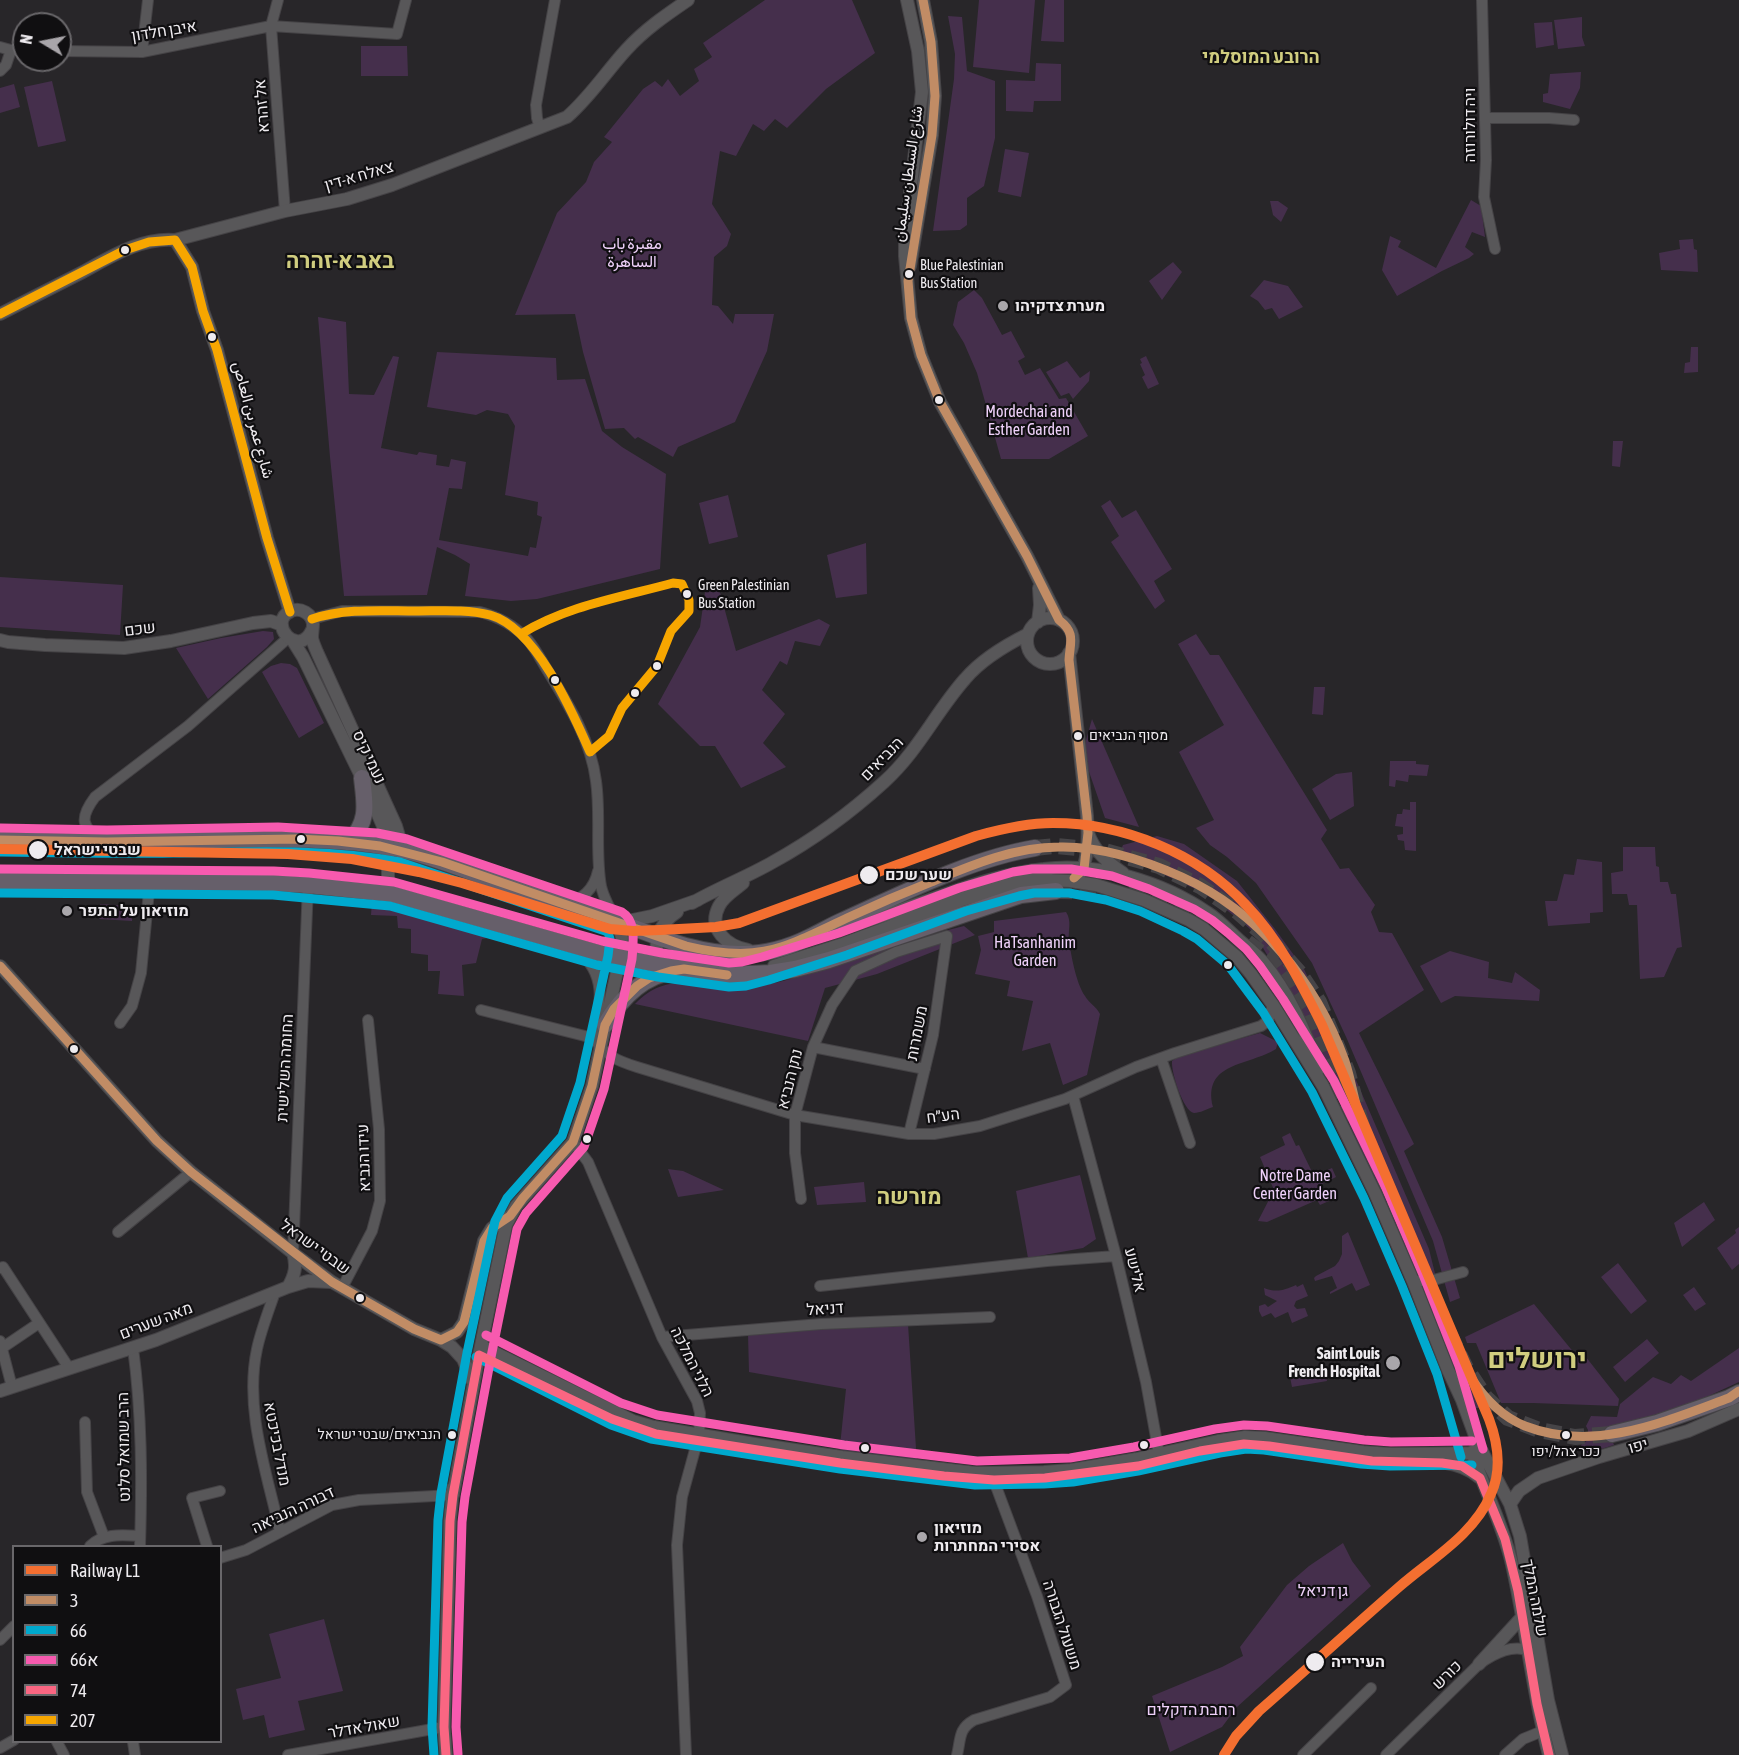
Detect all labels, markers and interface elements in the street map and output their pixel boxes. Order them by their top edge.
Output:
north arrow [12,12,72,72]
street label: איבן חלדון [130,16,198,46]
text: N [17,33,36,45]
district label: הרובע המוסלמי [1202,46,1320,68]
street label: אל זהרא [251,78,273,134]
street label: ויה דולורוזה [1460,88,1480,162]
street label: شارع السلطان سليمان [889,105,927,243]
street label: צאלח א-דין [322,157,396,195]
park label: مقبرة باب الساهرة [602,234,662,272]
unlabelled marker [119,244,131,256]
district label: באב א-זהרה [286,248,394,274]
place label: Blue Palestinian Bus Station [920,258,1004,290]
marker: Blue Palestinian Bus Station [903,268,915,280]
place label: מערת צדקיהו [1015,296,1105,316]
marker: מערת צדקיהו [996,299,1010,313]
unlabelled marker [206,331,218,343]
street label: شارع عمر بن العاص [228,359,278,481]
unlabelled marker [933,394,945,406]
park label: Mordechai and Esther Garden [985,402,1073,440]
place label: Green Palestinian Bus Station [698,578,789,610]
marker: Green Palestinian Bus Station [681,588,693,600]
street label: שכם [123,618,157,640]
unlabelled marker [651,660,663,672]
unlabelled marker [549,674,561,686]
unlabelled marker [629,687,641,699]
street label: נעמי קיס [348,727,390,787]
place label: מסוף הנביאים [1089,728,1168,744]
marker: מסוף הנביאים [1072,730,1084,742]
street label: הנביאים [856,733,908,785]
unlabelled marker [295,833,307,845]
marker: שבטי ישראל [27,839,49,861]
place label: שבטי ישראל [54,840,141,860]
marker: שער שכם [858,864,880,886]
place label: שער שכם [885,865,952,885]
place label: מוזיאון על התפר [79,901,189,921]
marker: מוזיאון על התפר [60,904,74,918]
park label: HaTsanhanim Garden [994,933,1076,971]
unlabelled marker [1222,959,1234,971]
street label: משמרות [902,1004,932,1062]
street label: החומה השלישית [273,1013,297,1123]
unlabelled marker [68,1043,80,1055]
street label: נתן הנביא [773,1047,807,1111]
street label: הע״ח [925,1104,961,1128]
street label: עידו הנביא [353,1124,375,1192]
unlabelled marker [581,1133,593,1145]
park label: Notre Dame Center Garden [1253,1166,1337,1204]
district label: מורשה [876,1184,942,1210]
street label: שבטי ישראל [276,1215,354,1279]
street label: אלישע [1120,1246,1150,1294]
unlabelled marker [354,1292,366,1304]
street label: מאה שערים [117,1298,195,1344]
street label: דניאל [806,1298,844,1320]
street label: הלני המלכה [666,1324,718,1400]
district label: ירושלים [1487,1342,1587,1376]
place label: Saint Louis French Hospital [1288,1344,1380,1382]
marker: Saint Louis French Hospital [1384,1354,1402,1372]
street label: הרב שמואל סלנט [113,1392,135,1502]
street label: מנדל בכיכטא [259,1400,295,1488]
place label: הנביאים/שבטי ישראל [318,1427,441,1443]
marker: הנביאים/שבטי ישראל [446,1429,458,1441]
marker: ככר צהל/יפו [1560,1429,1572,1441]
street label: יפו [1626,1434,1650,1458]
unlabelled marker [1138,1439,1150,1451]
unlabelled marker [859,1442,871,1454]
place label: ככר צהל/יפו [1532,1444,1600,1460]
street label: דבורה הנביאה [249,1482,337,1538]
place label: מוזיאון אסירי המחתרות [934,1518,1040,1556]
marker: מוזיאון אסירי המחתרות [915,1530,929,1544]
legend [12,1545,222,1743]
street label: שלמה המלך [1518,1558,1552,1638]
text: Railway L1 [70,1560,140,1581]
street label: משעול הגבורה [1038,1578,1086,1672]
park label: גן דניאל [1298,1581,1348,1601]
text: 3 [70,1590,78,1611]
text: 66 [70,1620,87,1641]
text: 66א [70,1649,98,1670]
marker: העירייה [1304,1651,1326,1673]
place label: העירייה [1331,1652,1385,1672]
street label: כורש [1428,1656,1466,1694]
text: 74 [70,1680,87,1701]
park label: רחבת הדקלים [1146,1700,1236,1720]
text: 207 [70,1710,95,1731]
street label: שאול אדלר [327,1711,401,1743]

